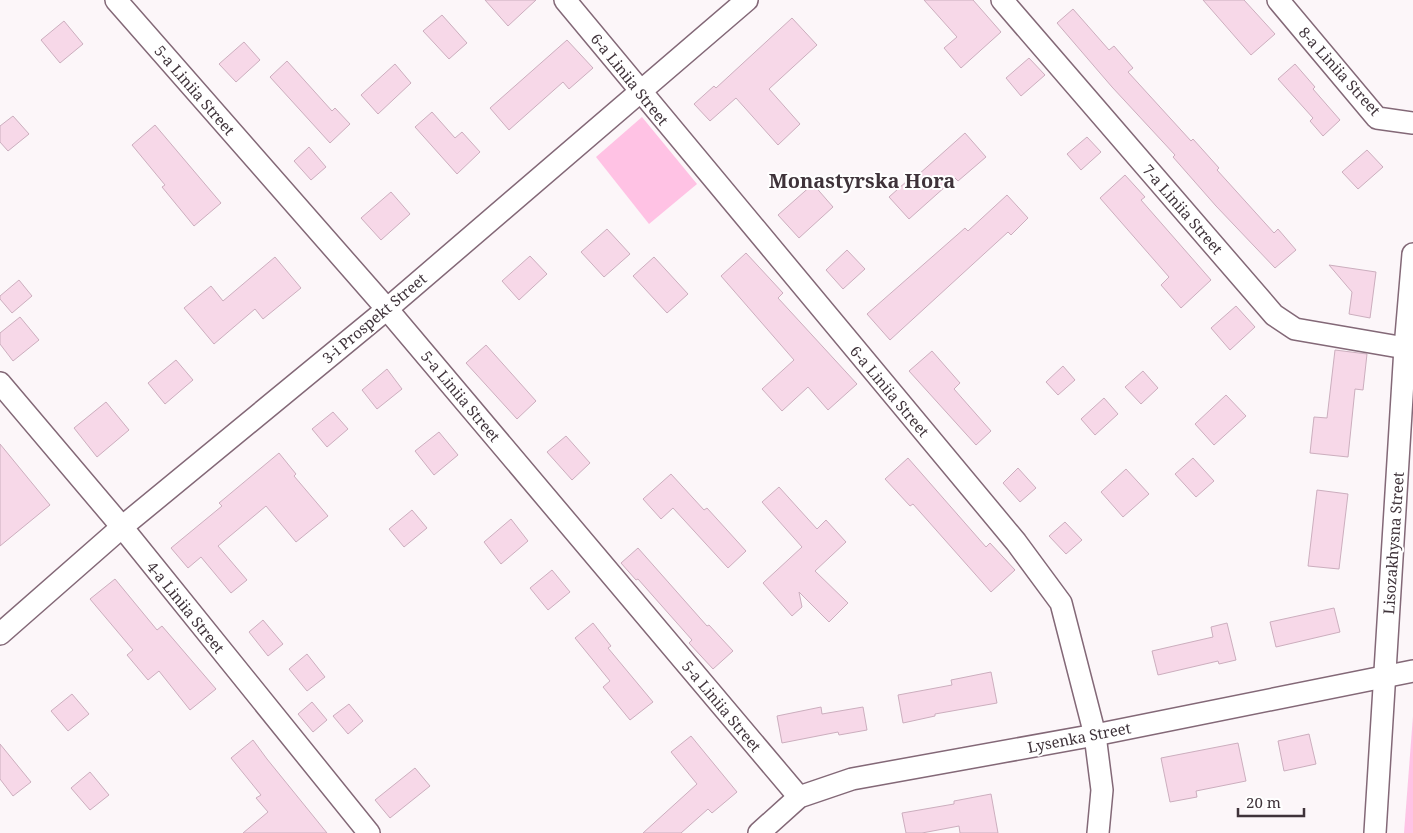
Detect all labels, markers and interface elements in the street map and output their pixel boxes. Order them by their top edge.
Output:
street label: 8-a Liniia Street [1295,22,1385,120]
street label: 6-a Liniia Street [587,29,673,129]
street label: 5-a Liniia Street [150,41,240,139]
street label: 7-a Liniia Street [1138,160,1228,258]
district label: Monastyrska Hora [769,167,955,194]
street label: 3-i Prospekt Street [318,268,430,368]
street label: 6-a Liniia Street [846,341,934,441]
street label: 5-a Liniia Street [417,346,505,446]
street label: Lisozakhysna Street [1378,471,1408,615]
street label: 4-a Liniia Street [143,557,229,657]
street label: 5-a Liniia Street [678,656,766,756]
street label: Lysenka Street [1026,717,1132,757]
scale bar [1238,786,1304,818]
text: 20 m [1246,792,1281,812]

